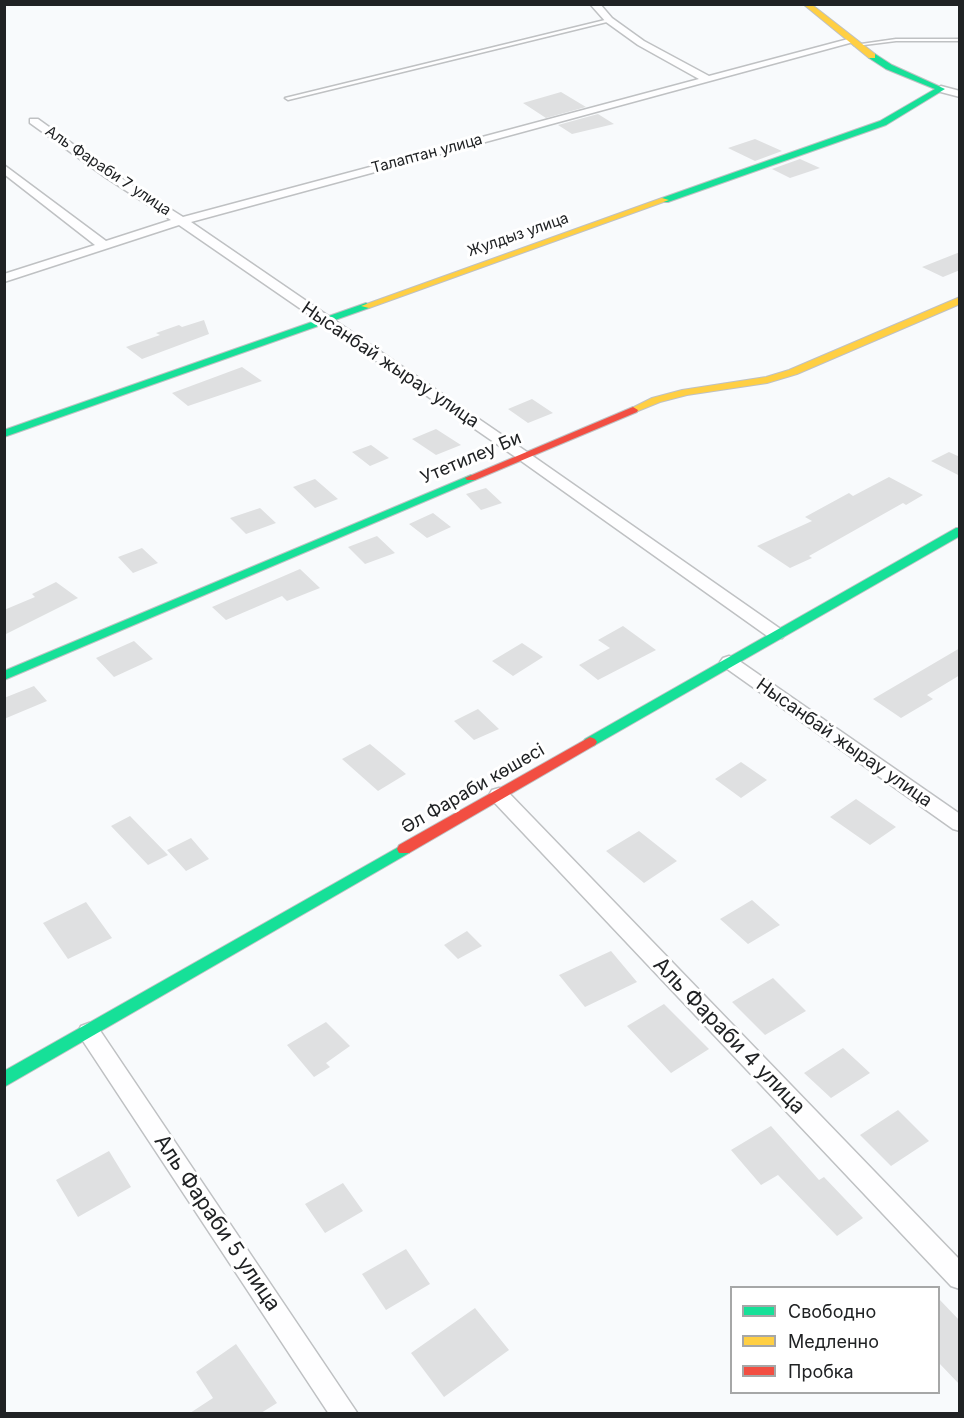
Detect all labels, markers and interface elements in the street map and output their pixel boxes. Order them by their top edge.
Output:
street label: Аль Фараби 7 улица [42,122,174,220]
street label: Талаптан улица [370,131,484,177]
street label: Жулдыз улица [465,209,571,261]
street label: Нысанбай жырау улица [297,297,483,433]
street label: Утетилеу Би [417,427,525,489]
street label: Нысанбай жырау улица [752,674,936,812]
street label: Әл Фараби көшесі [398,739,548,839]
street label: Аль Фараби 4 улица [648,952,810,1120]
street label: Аль Фараби 5 улица [149,1130,285,1316]
legend [730,1286,940,1394]
text: Свободно [788,1301,876,1322]
text: Медленно [788,1331,879,1352]
text: Пробка [788,1361,854,1382]

